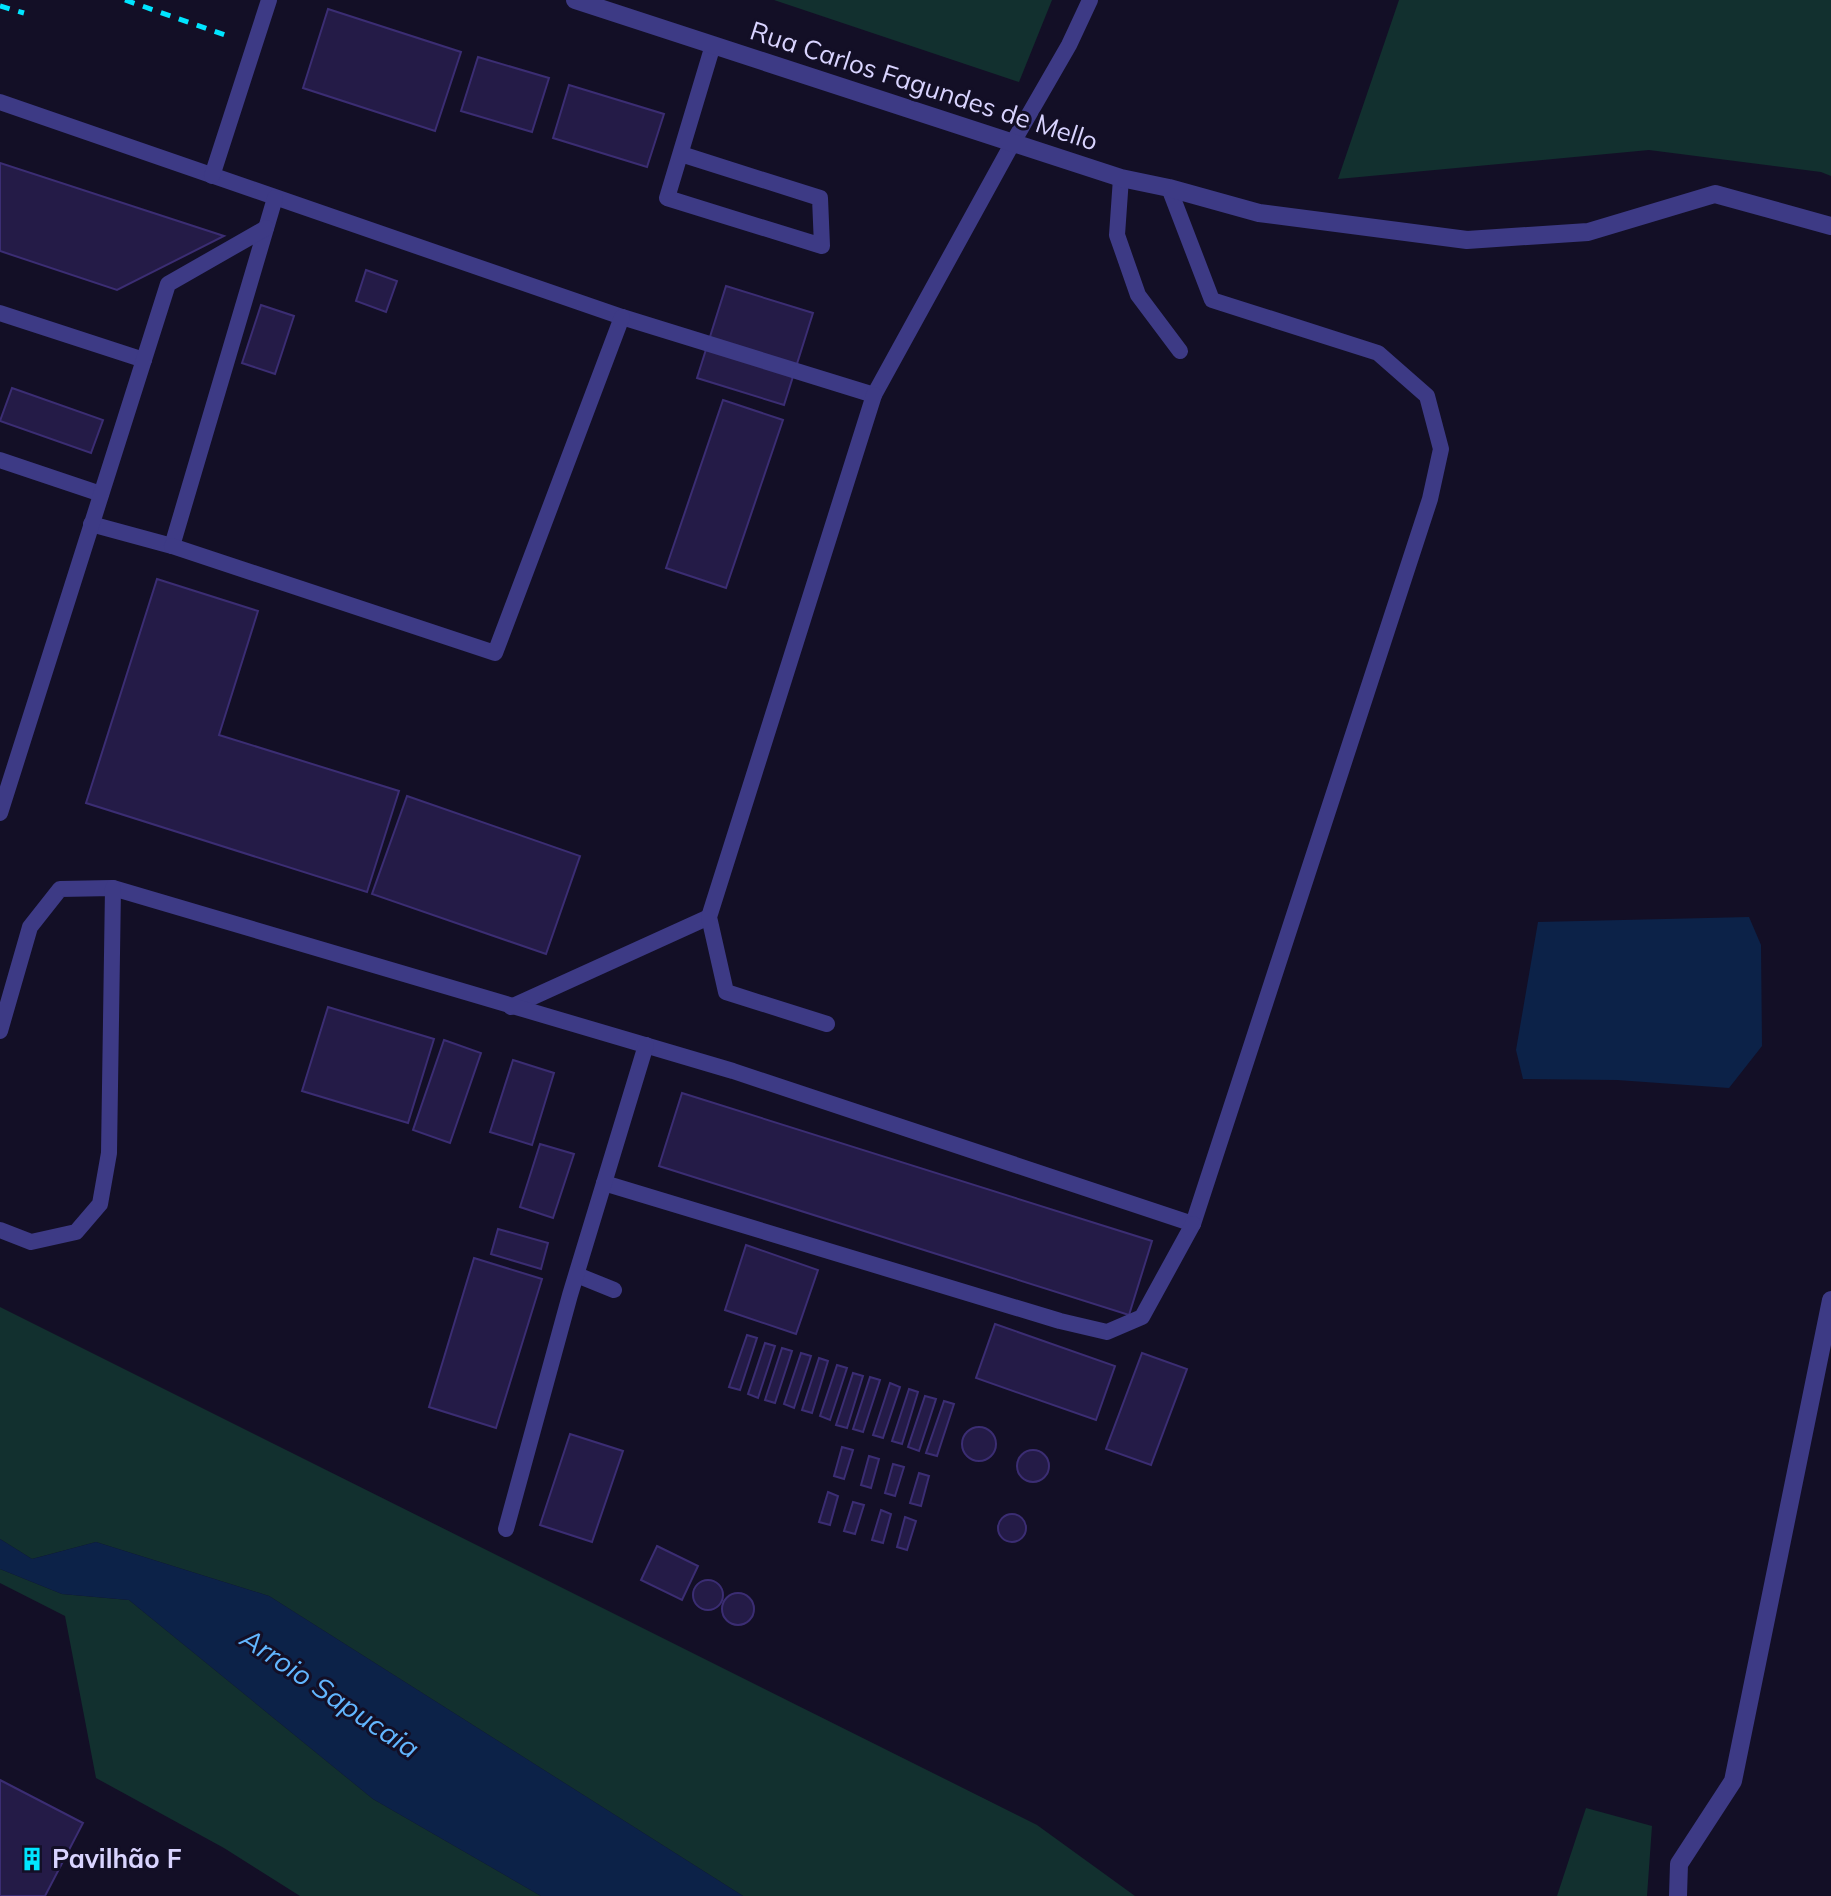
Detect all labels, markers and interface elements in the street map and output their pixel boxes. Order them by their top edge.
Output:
street label: Rua Carlos Fagundes de Mello [746,14,1102,157]
water label: Arroio Sapucaia [233,1619,426,1765]
place label: Pavilhão F [52,1842,182,1875]
building icon: Pavilhão F [18,1845,46,1873]

